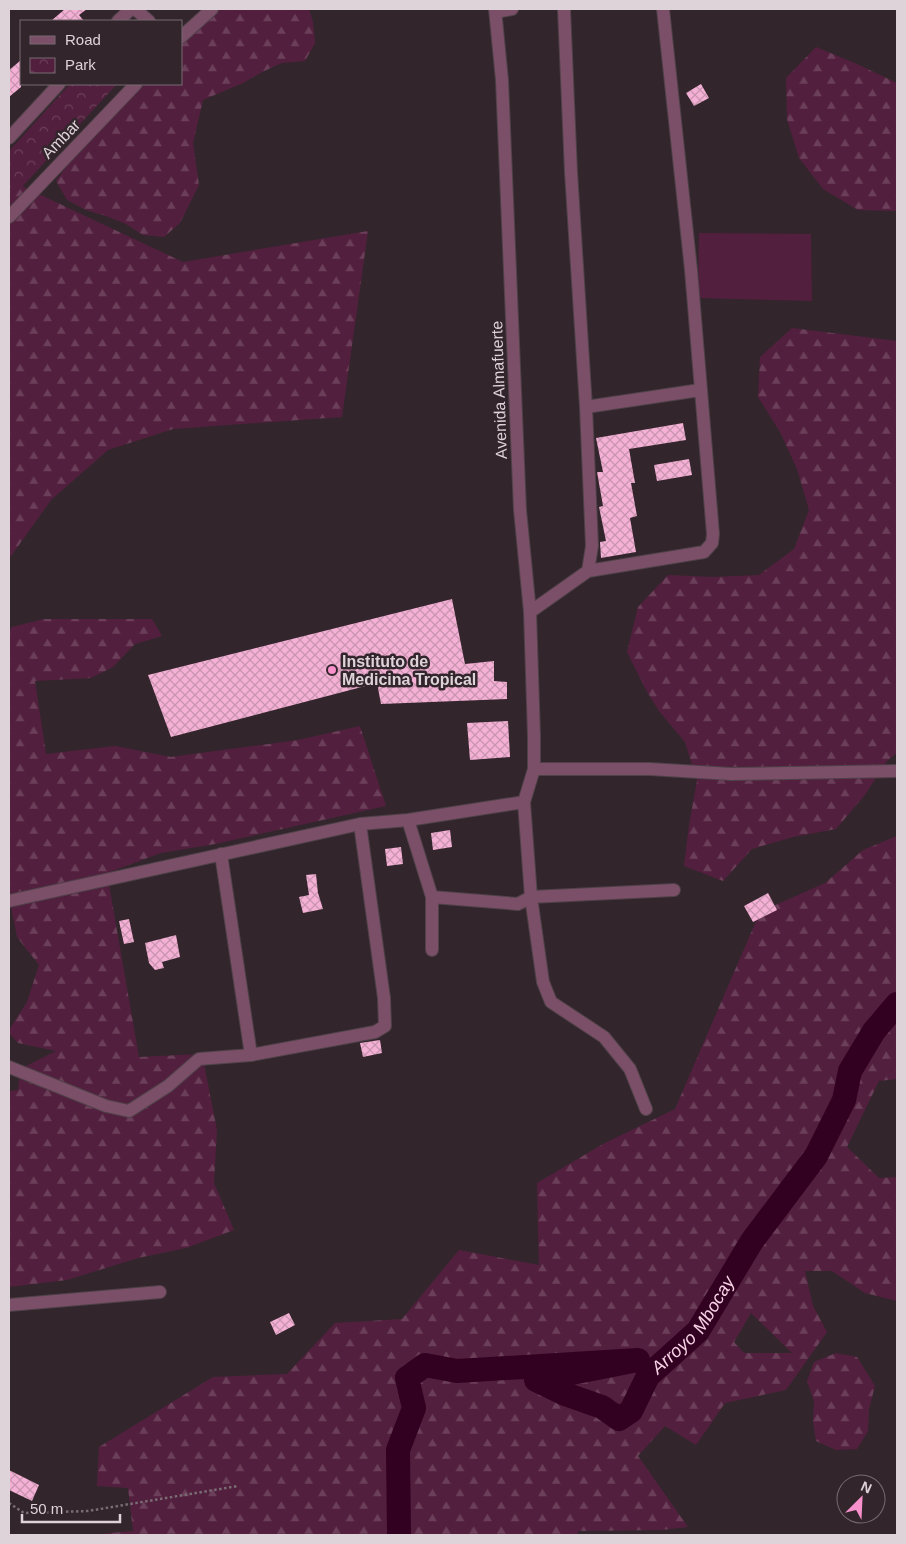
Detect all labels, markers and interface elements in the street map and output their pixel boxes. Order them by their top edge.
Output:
legend [20,20,182,85]
text: Road [65,31,101,48]
text: Park [65,56,96,73]
street label: Ambar [39,116,84,162]
street label: Avenida Almafuerte [488,320,510,459]
place label: Instituto de Medicina Tropical [342,653,476,688]
marker: Instituto de Medicina Tropical [326,664,338,676]
water label: Arroyo Mbocay [647,1272,739,1379]
north arrow [836,1474,886,1524]
text: N [858,1478,874,1496]
scale bar [22,1492,120,1524]
text: 50 m [30,1500,63,1517]

